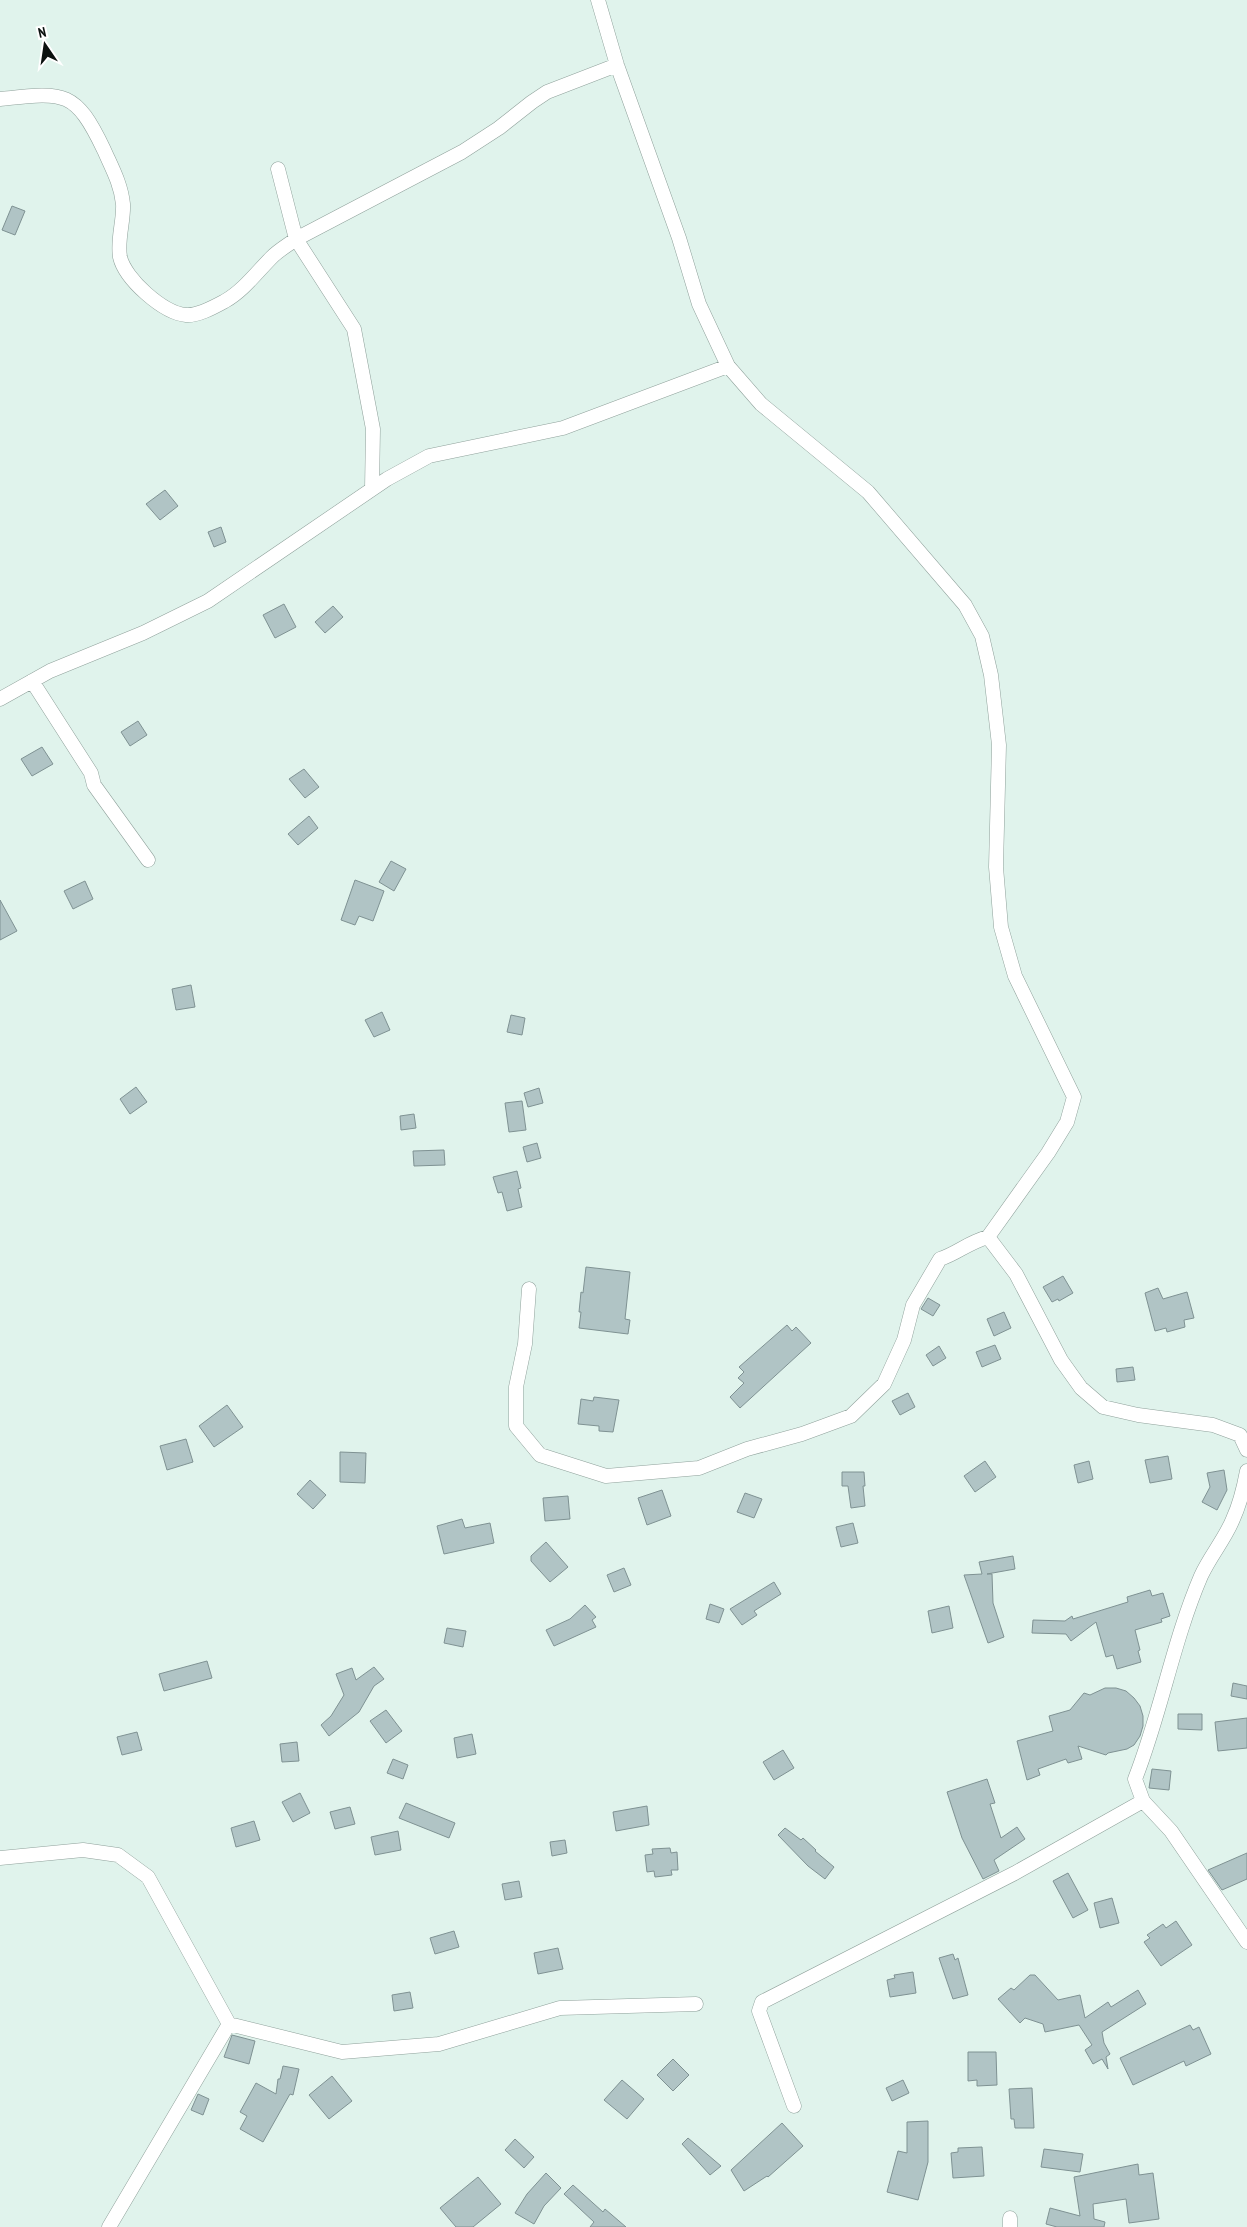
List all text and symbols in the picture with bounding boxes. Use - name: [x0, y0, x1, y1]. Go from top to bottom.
- north arrow: [20, 20, 70, 70]
- text: N: [36, 23, 48, 42]

